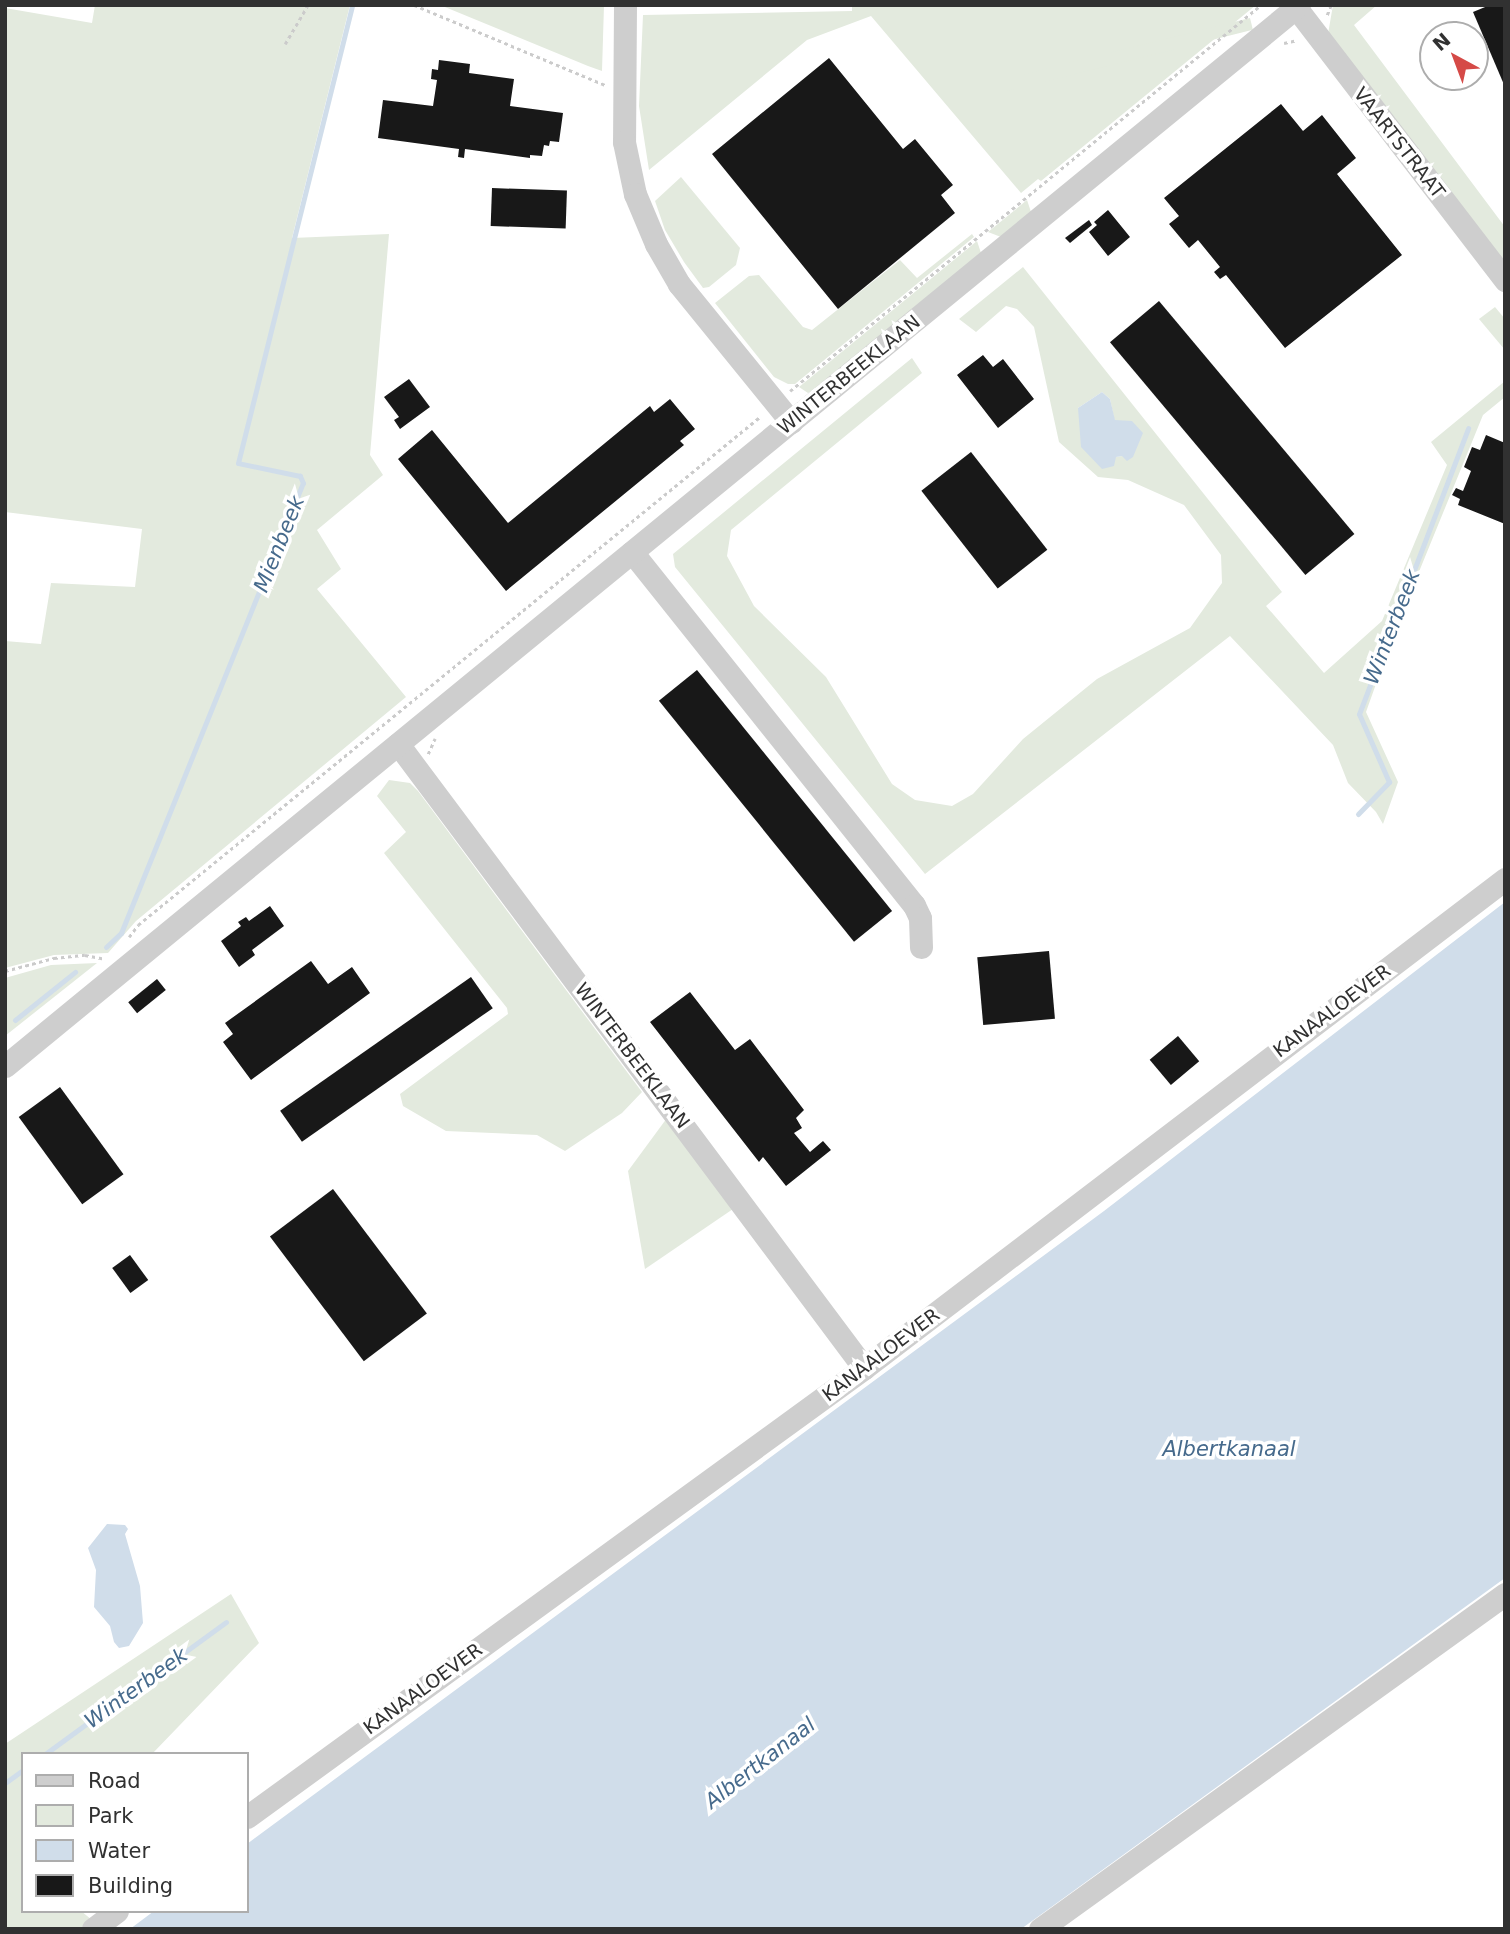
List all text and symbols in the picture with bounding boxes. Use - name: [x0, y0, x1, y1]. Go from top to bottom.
- north arrow: [1419, 21, 1489, 91]
- text: N: [1428, 28, 1455, 55]
- street label: VAARTSTRAAT: [1349, 83, 1449, 203]
- street label: WINTERBEEKLAAN: [773, 311, 925, 439]
- water label: Mienbeek: [248, 492, 310, 596]
- water label: Winterbeek: [1359, 566, 1425, 688]
- street label: KANAALOEVER: [1269, 959, 1395, 1063]
- street label: WINTERBEEKLAAN: [570, 979, 694, 1133]
- street label: KANAALOEVER: [818, 1303, 944, 1407]
- water label: Albertkanaal: [1162, 1436, 1296, 1462]
- street label: KANAALOEVER: [359, 1638, 487, 1740]
- water label: Winterbeek: [80, 1642, 192, 1734]
- water label: Albertkanaal: [700, 1712, 820, 1814]
- legend: [21, 1752, 248, 1913]
- text: Road: [88, 1769, 141, 1793]
- text: Park: [88, 1804, 133, 1828]
- text: Water: [88, 1839, 150, 1863]
- text: Building: [88, 1874, 173, 1898]

